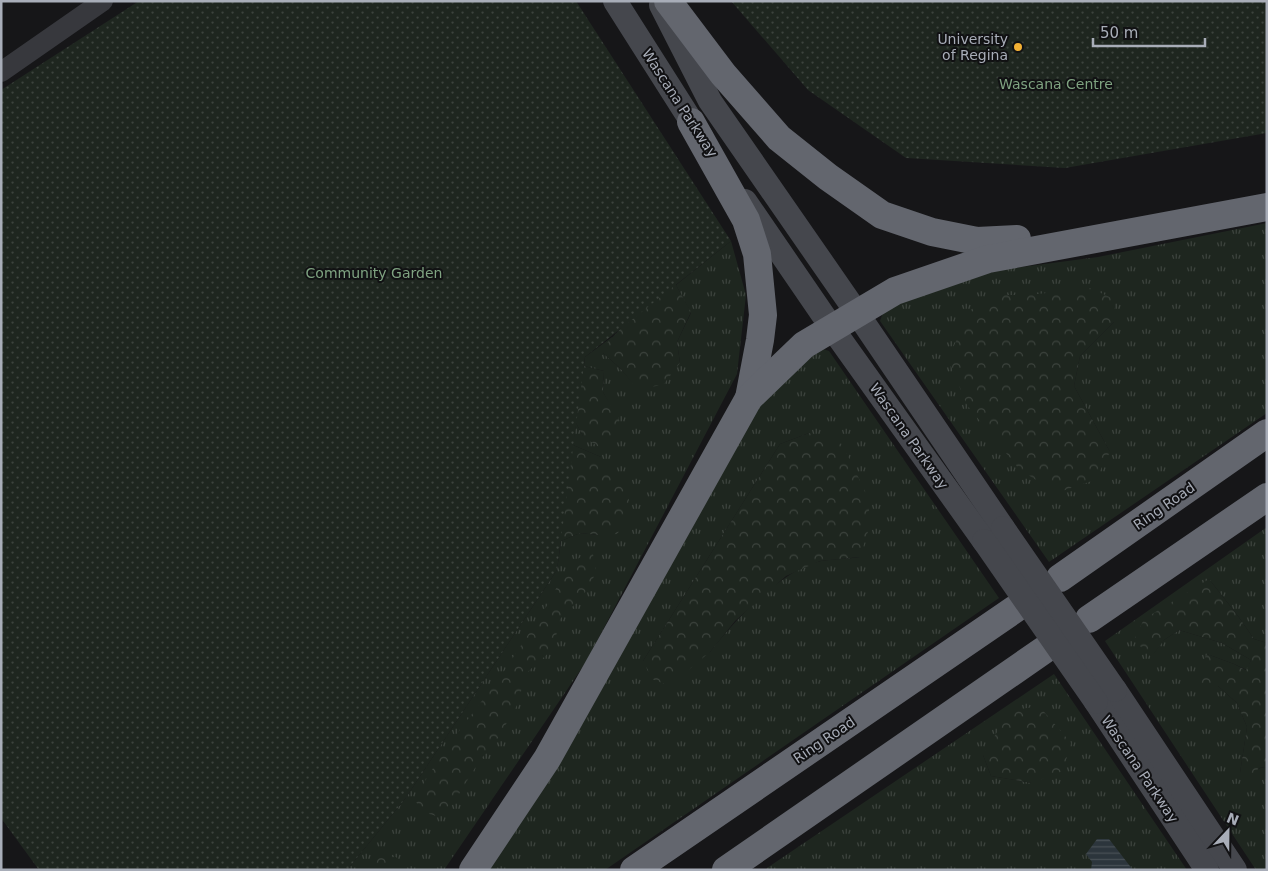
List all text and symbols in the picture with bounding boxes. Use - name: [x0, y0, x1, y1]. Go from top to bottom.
- scale bar: [1093, 15, 1206, 47]
- text: 50 m: [1100, 24, 1138, 42]
- place label: University of Regina: [937, 31, 1008, 63]
- marker: University of Regina: [1012, 41, 1024, 53]
- street label: Wascana Parkway: [639, 46, 721, 160]
- park label: Wascana Centre: [999, 76, 1113, 92]
- park label: Community Garden: [306, 265, 442, 281]
- street label: Wascana Parkway: [866, 380, 952, 492]
- street label: Ring Road: [1130, 479, 1198, 533]
- street label: Wascana Parkway: [1098, 712, 1182, 826]
- street label: Ring Road: [790, 714, 858, 766]
- north arrow: [1203, 806, 1253, 856]
- text: N: [1224, 809, 1241, 829]

